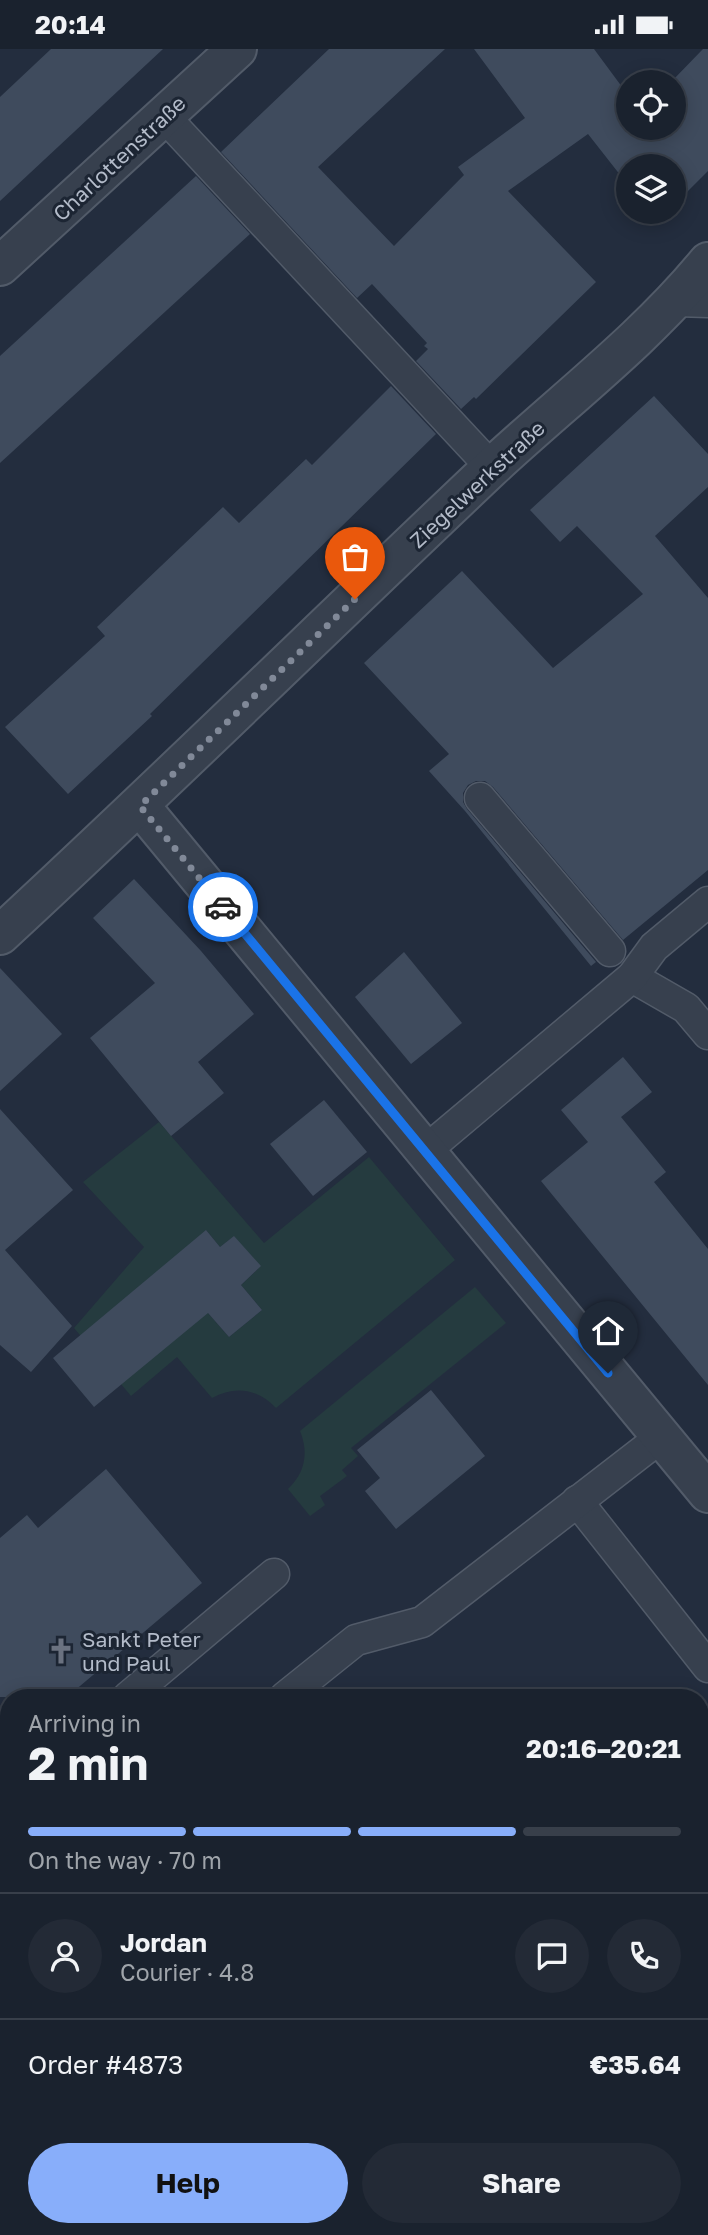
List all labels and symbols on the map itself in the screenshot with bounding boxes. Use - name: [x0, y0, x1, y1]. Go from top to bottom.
- street label: Charlottenstraße: [47, 90, 191, 226]
- street label: Ziegelwerkstraße: [404, 415, 550, 553]
- pin: [325, 527, 385, 599]
- courier: [188, 872, 258, 942]
- pin: [578, 1301, 638, 1373]
- place label: Sankt Peter und Paul: [82, 1626, 201, 1676]
- church icon: Sankt Peter und Paul: [46, 1636, 76, 1666]

